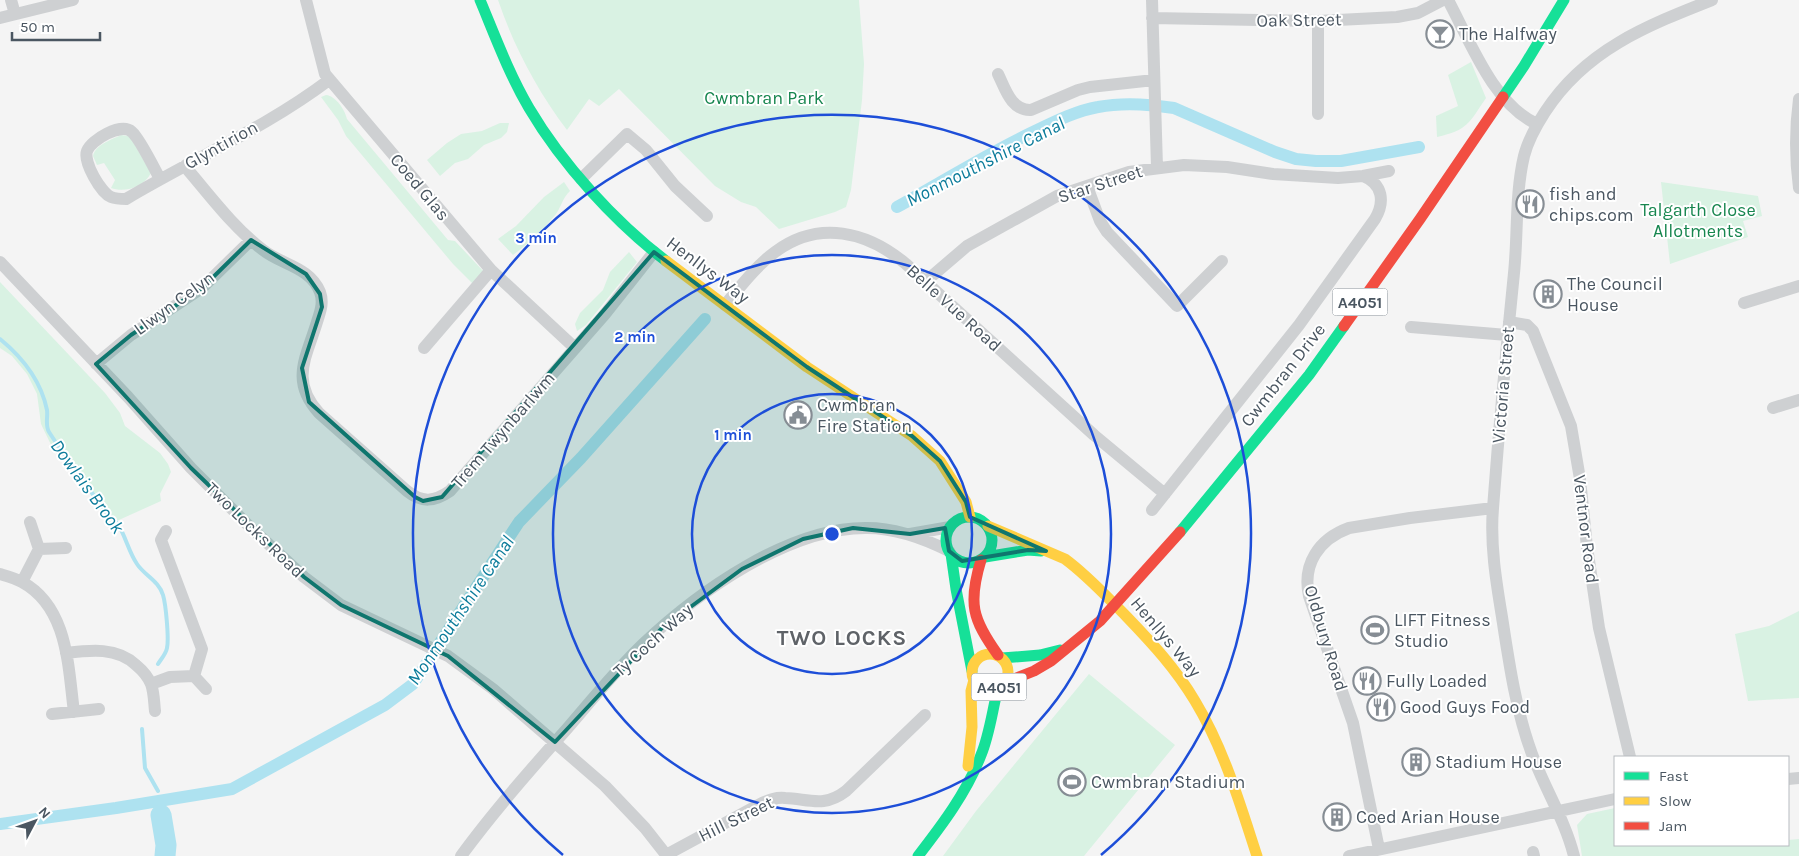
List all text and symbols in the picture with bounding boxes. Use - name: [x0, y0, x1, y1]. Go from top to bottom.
- street label: Oak Street: [1256, 8, 1342, 32]
- scale bar: [12, 10, 100, 42]
- text: 50 m: [20, 18, 55, 36]
- bar icon: The Halfway: [1425, 19, 1455, 49]
- place label: The Halfway: [1459, 23, 1557, 45]
- park label: Cwmbran Park: [704, 87, 824, 109]
- water label: Monmouthshire Canal: [902, 112, 1069, 211]
- street label: Glyntirion: [180, 116, 262, 174]
- street label: Coed Glas: [386, 149, 454, 225]
- street label: Star Street: [1055, 160, 1145, 208]
- place label: fish and chips.com: [1549, 183, 1634, 226]
- restaurant icon: fish and chips.com: [1515, 189, 1545, 219]
- park label: Talgarth Close Allotments: [1640, 199, 1756, 242]
- text: 3 min: [515, 229, 557, 247]
- street label: Henllys Way: [662, 232, 754, 309]
- street label: Belle Vue Road: [902, 260, 1006, 356]
- street label: Llwyn Celyn: [129, 266, 219, 340]
- place label: The Council House: [1567, 273, 1663, 316]
- building icon: The Council House: [1533, 279, 1563, 309]
- road number: A4051: [1332, 288, 1388, 316]
- street label: Cwmbran Drive: [1236, 319, 1330, 431]
- street label: Victoria Street: [1487, 326, 1519, 444]
- text: 2 min: [614, 328, 656, 346]
- street label: Trem Twynbarlwm: [446, 367, 560, 493]
- place label: Cwmbran Fire Station: [817, 394, 912, 437]
- public building icon: Cwmbran Fire Station: [783, 400, 813, 430]
- text: 1 min: [714, 426, 752, 444]
- water label: Dowlais Brook: [46, 435, 129, 538]
- street label: Ventnor Road: [1568, 473, 1604, 585]
- street label: Two Locks Road: [201, 477, 309, 583]
- centre of rings: [823, 525, 841, 543]
- water label: Monmouthshire Canal: [403, 532, 519, 689]
- street label: Oldbury Road: [1299, 582, 1353, 694]
- street label: Henllys Way: [1126, 592, 1206, 682]
- street label: Ty Coch Way: [609, 598, 698, 681]
- place label: LIFT Fitness Studio: [1394, 609, 1491, 652]
- sports icon: LIFT Fitness Studio: [1360, 615, 1390, 645]
- district label: TWO LOCKS: [777, 625, 907, 651]
- restaurant icon: Fully Loaded: [1352, 666, 1382, 696]
- place label: Fully Loaded: [1386, 670, 1487, 692]
- road number: A4051: [972, 674, 1026, 700]
- restaurant icon: Good Guys Food: [1366, 692, 1396, 722]
- place label: Good Guys Food: [1400, 696, 1530, 718]
- building icon: Stadium House: [1401, 747, 1431, 777]
- place label: Stadium House: [1435, 751, 1562, 773]
- legend: [1614, 756, 1789, 846]
- sports icon: Cwmbran Stadium: [1057, 767, 1087, 797]
- text: Fast: [1659, 767, 1689, 785]
- place label: Cwmbran Stadium: [1091, 771, 1245, 793]
- street label: Hill Street: [695, 791, 778, 847]
- text: Slow: [1659, 792, 1691, 810]
- north arrow: [10, 796, 60, 846]
- building icon: Coed Arian House: [1322, 802, 1352, 832]
- text: N: [35, 803, 54, 822]
- place label: Coed Arian House: [1356, 806, 1500, 828]
- text: Jam: [1659, 817, 1687, 835]

